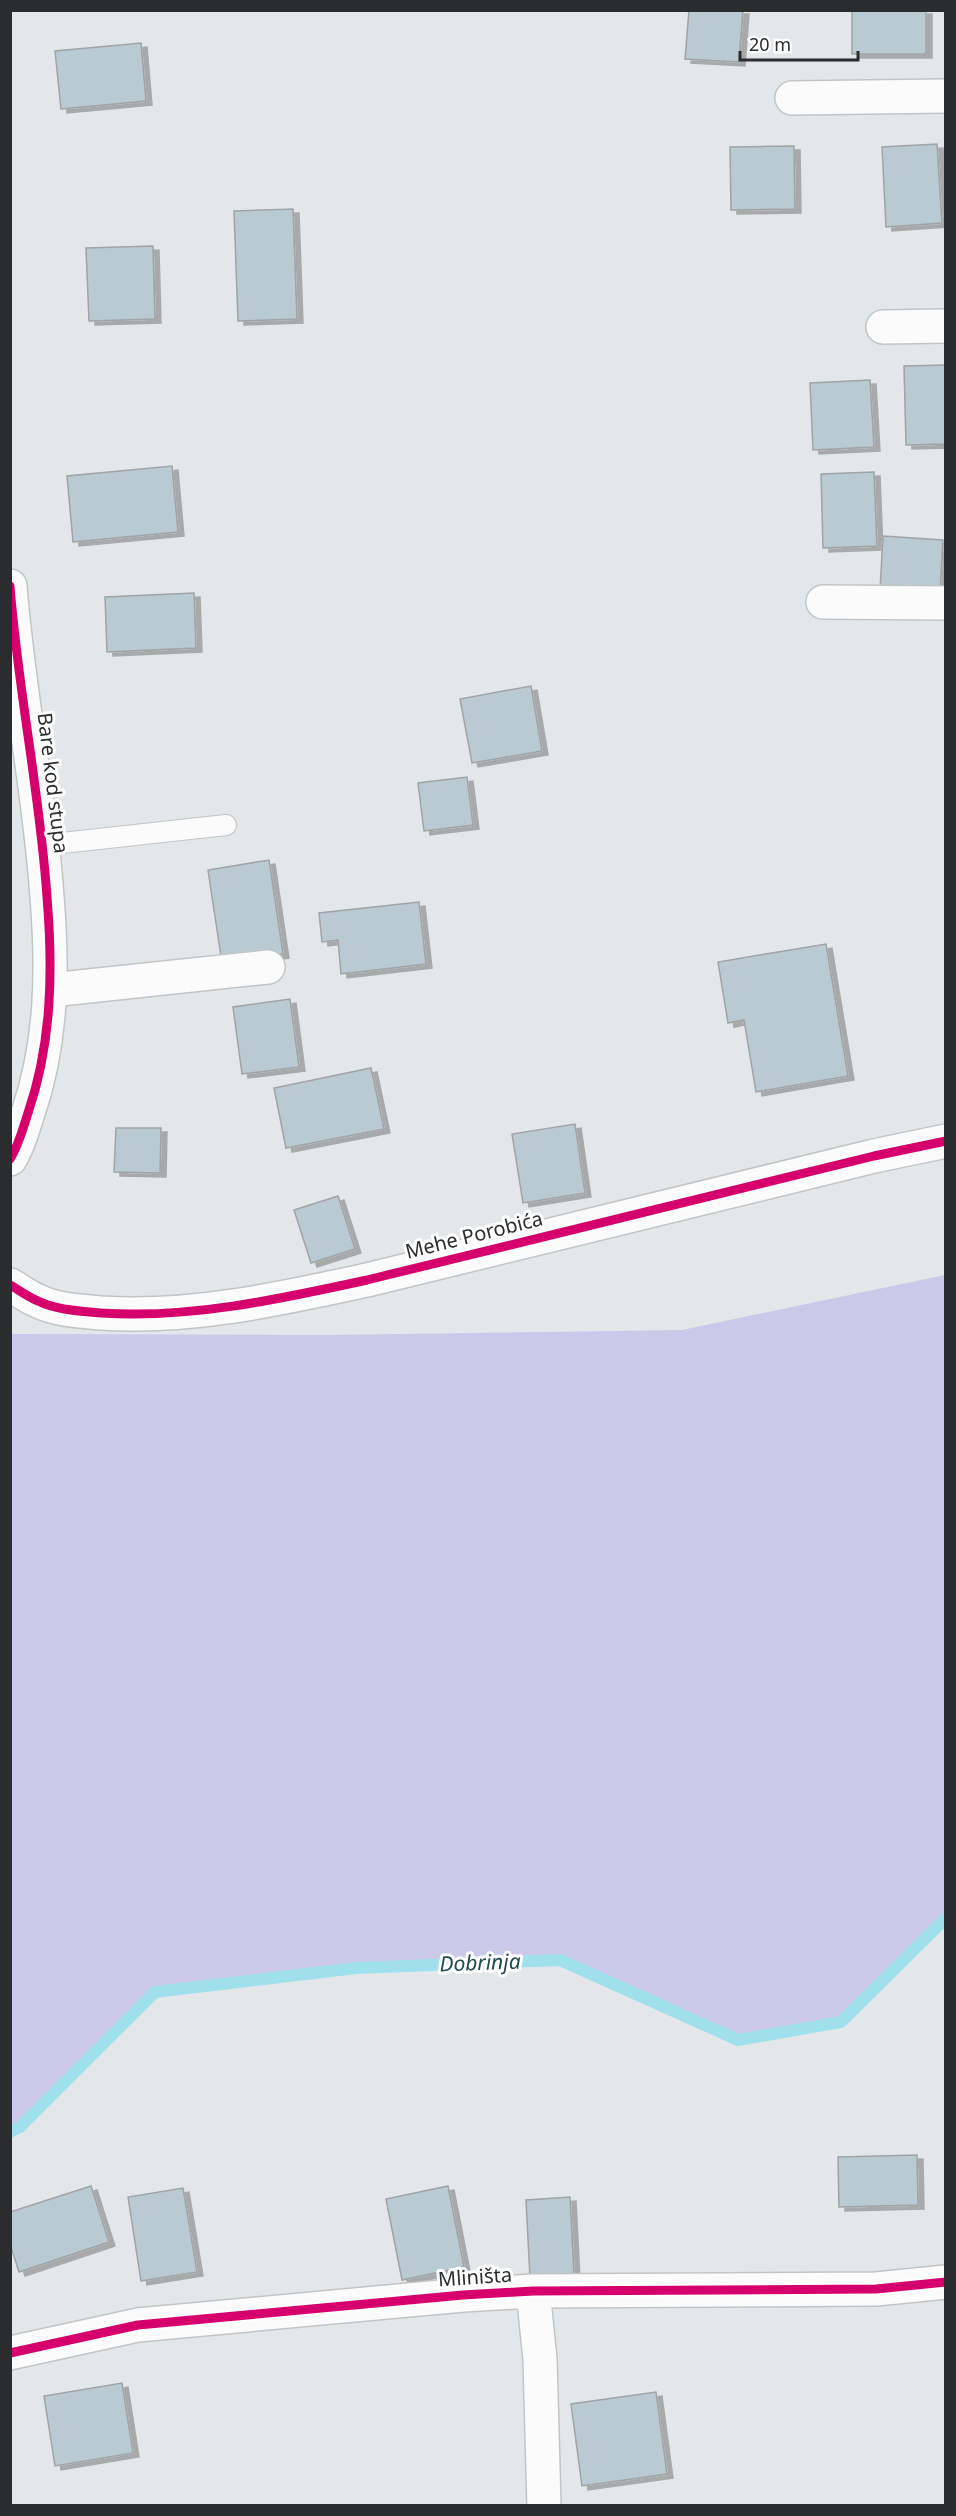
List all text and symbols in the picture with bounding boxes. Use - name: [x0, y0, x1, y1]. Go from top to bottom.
- scale bar: [740, 24, 858, 62]
- text: 20 m: [749, 32, 791, 56]
- street label: Bare kod stupa: [31, 711, 76, 855]
- street label: Mehe Porobića: [402, 1204, 545, 1265]
- water label: Dobrinja: [439, 1947, 521, 1977]
- street label: Mliništa: [437, 2260, 513, 2293]

